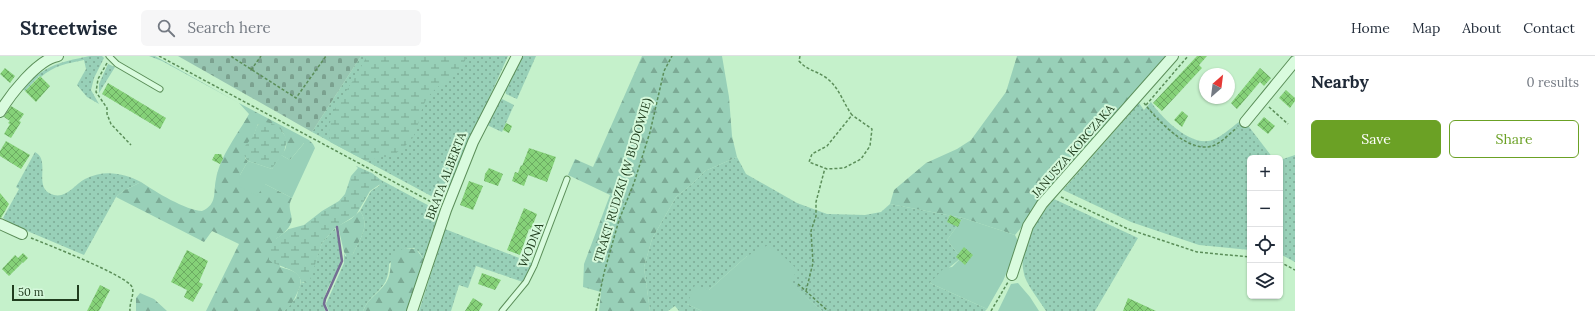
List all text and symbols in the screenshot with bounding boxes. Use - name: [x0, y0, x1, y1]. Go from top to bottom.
- search box: [141, 10, 421, 46]
- text: Streetwise: [20, 16, 117, 40]
- icon: search: [155, 17, 177, 39]
- text: Search here: [187, 18, 271, 37]
- text: Home: [1351, 19, 1390, 37]
- text: Map: [1412, 19, 1440, 37]
- text: About: [1462, 19, 1501, 37]
- text: Contact: [1523, 19, 1575, 37]
- north arrow: [1199, 68, 1235, 104]
- text: Nearby: [1311, 71, 1369, 93]
- text: 0 results: [1527, 74, 1579, 91]
- street label: TRAKT RUDZKI (W BUDOWIE): [590, 96, 656, 264]
- street label: JANUSZA KORCZAKA: [1027, 101, 1117, 201]
- button: Save: [1311, 120, 1441, 158]
- button: Share: [1449, 120, 1579, 158]
- street label: BRATA ALBERTA: [422, 130, 469, 222]
- map controls: [1247, 155, 1283, 299]
- button: +: [1247, 155, 1283, 191]
- button: −: [1247, 191, 1283, 227]
- street label: WODNA: [515, 220, 546, 269]
- button: locate: [1247, 227, 1283, 263]
- button: layers: [1247, 263, 1283, 299]
- scale bar: [12, 283, 79, 302]
- text: 50 m: [18, 285, 44, 299]

